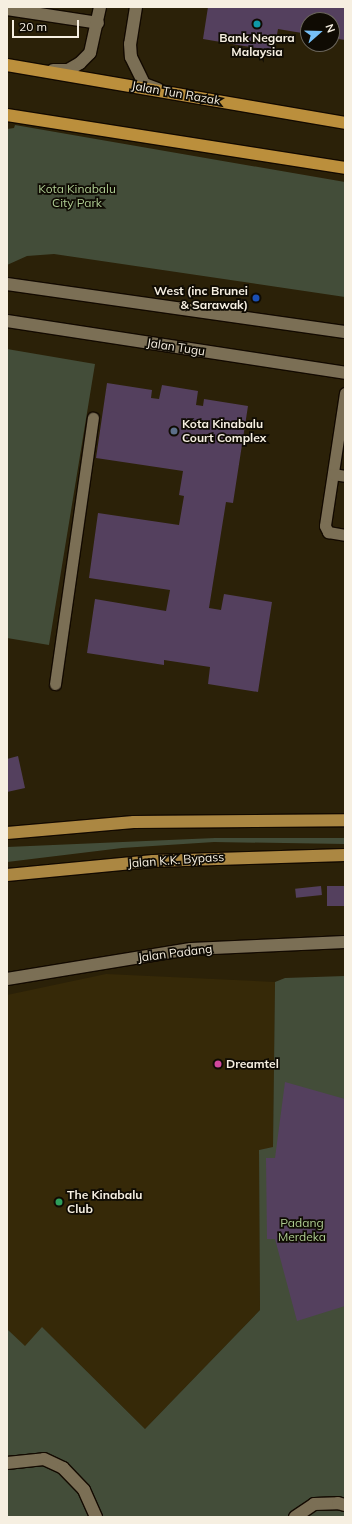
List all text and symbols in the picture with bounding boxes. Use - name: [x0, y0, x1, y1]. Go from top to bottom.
- scale bar: [14, 12, 81, 38]
- north arrow: [300, 12, 340, 52]
- text: 20 m: [19, 19, 47, 34]
- marker: Bank Negara Malaysia: [252, 19, 262, 29]
- text: N: [322, 22, 338, 35]
- place label: Bank Negara Malaysia: [219, 31, 295, 59]
- street label: Jalan Tun Razak: [130, 78, 222, 108]
- park label: Kota Kinabalu City Park: [38, 182, 116, 210]
- place label: West (inc Brunei & Sarawak): [154, 284, 248, 312]
- marker: West (inc Brunei & Sarawak): [251, 293, 261, 303]
- street label: Jalan Tugu: [146, 335, 206, 359]
- place label: Kota Kinabalu Court Complex: [182, 417, 266, 445]
- marker: Kota Kinabalu Court Complex: [169, 426, 179, 436]
- street label: Jalan K.K. Bypass: [127, 849, 225, 871]
- street label: Jalan Padang: [137, 941, 213, 965]
- place label: Dreamtel: [226, 1057, 279, 1071]
- marker: Dreamtel: [213, 1059, 223, 1069]
- place label: The Kinabalu Club: [67, 1188, 142, 1216]
- marker: The Kinabalu Club: [54, 1197, 64, 1207]
- park label: Padang Merdeka: [278, 1216, 326, 1244]

